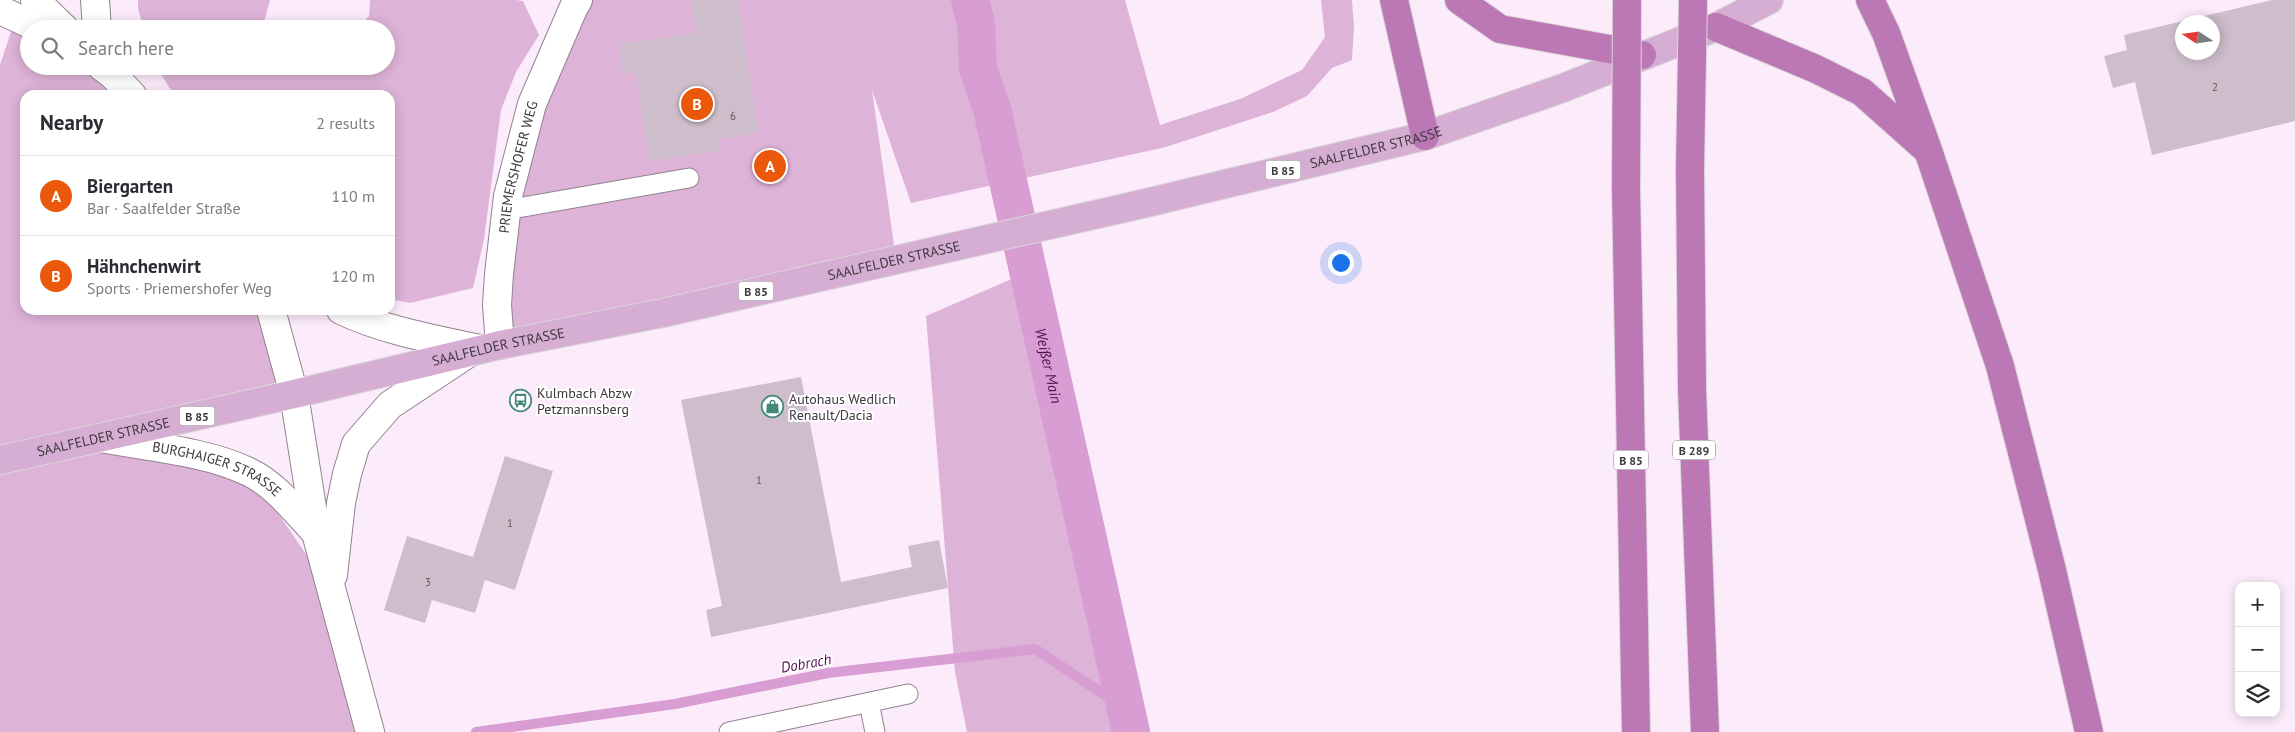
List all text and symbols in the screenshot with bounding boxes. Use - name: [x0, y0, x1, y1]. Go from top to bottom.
- north arrow: [2175, 15, 2220, 60]
- search box: [20, 20, 395, 75]
- icon: search: [38, 34, 66, 62]
- text: Search here: [78, 36, 174, 60]
- house number: 2: [2212, 80, 2218, 94]
- pin: B: [681, 85, 713, 123]
- street label: PRIEMERSHOFER WEG: [495, 99, 541, 234]
- text: Nearby: [40, 109, 103, 136]
- house number: 6: [730, 109, 736, 123]
- text: 2 results: [316, 113, 375, 133]
- street label: SAALFELDER STRASSE: [1308, 122, 1444, 172]
- pin: A: [754, 147, 786, 185]
- road number: B 85: [1266, 160, 1300, 180]
- text: Biergarten: [87, 174, 173, 198]
- text: A: [51, 186, 61, 206]
- text: 110 m: [332, 186, 375, 206]
- text: Bar · Saalfelder Straße: [87, 198, 241, 218]
- street label: SAALFELDER STRASSE: [826, 237, 962, 284]
- your location: [1328, 250, 1354, 276]
- text: Hähnchenwirt: [87, 254, 201, 278]
- text: B: [51, 266, 61, 286]
- text: 120 m: [332, 266, 375, 286]
- text: Sports · Priemershofer Weg: [87, 278, 272, 298]
- road number: B 85: [738, 282, 774, 300]
- street label: SAALFELDER STRASSE: [430, 323, 566, 370]
- water label: Weißer Main: [1032, 326, 1067, 405]
- place label: Kulmbach Abzw Petzmannsberg: [537, 384, 633, 418]
- bus stop icon: Kulmbach Abzw Petzmannsberg: [509, 389, 533, 413]
- place label: Autohaus Wedlich Renault/Dacia: [789, 390, 896, 424]
- shop icon: Autohaus Wedlich Renault/Dacia: [761, 395, 785, 419]
- road number: B 85: [180, 406, 214, 426]
- street label: SAALFELDER STRASSE: [35, 413, 172, 460]
- street label: BURGHAIGER STRASSE: [151, 438, 285, 500]
- road number: B 289: [1673, 440, 1715, 460]
- road number: B 85: [1614, 450, 1648, 470]
- house number: 1: [756, 473, 762, 487]
- house number: 1: [507, 516, 513, 530]
- house number: 3: [425, 575, 431, 589]
- map controls: [2235, 582, 2280, 717]
- button: +: [2235, 582, 2280, 627]
- button: −: [2235, 627, 2280, 672]
- water label: Dobrach: [779, 649, 833, 677]
- button: layers: [2235, 672, 2280, 717]

